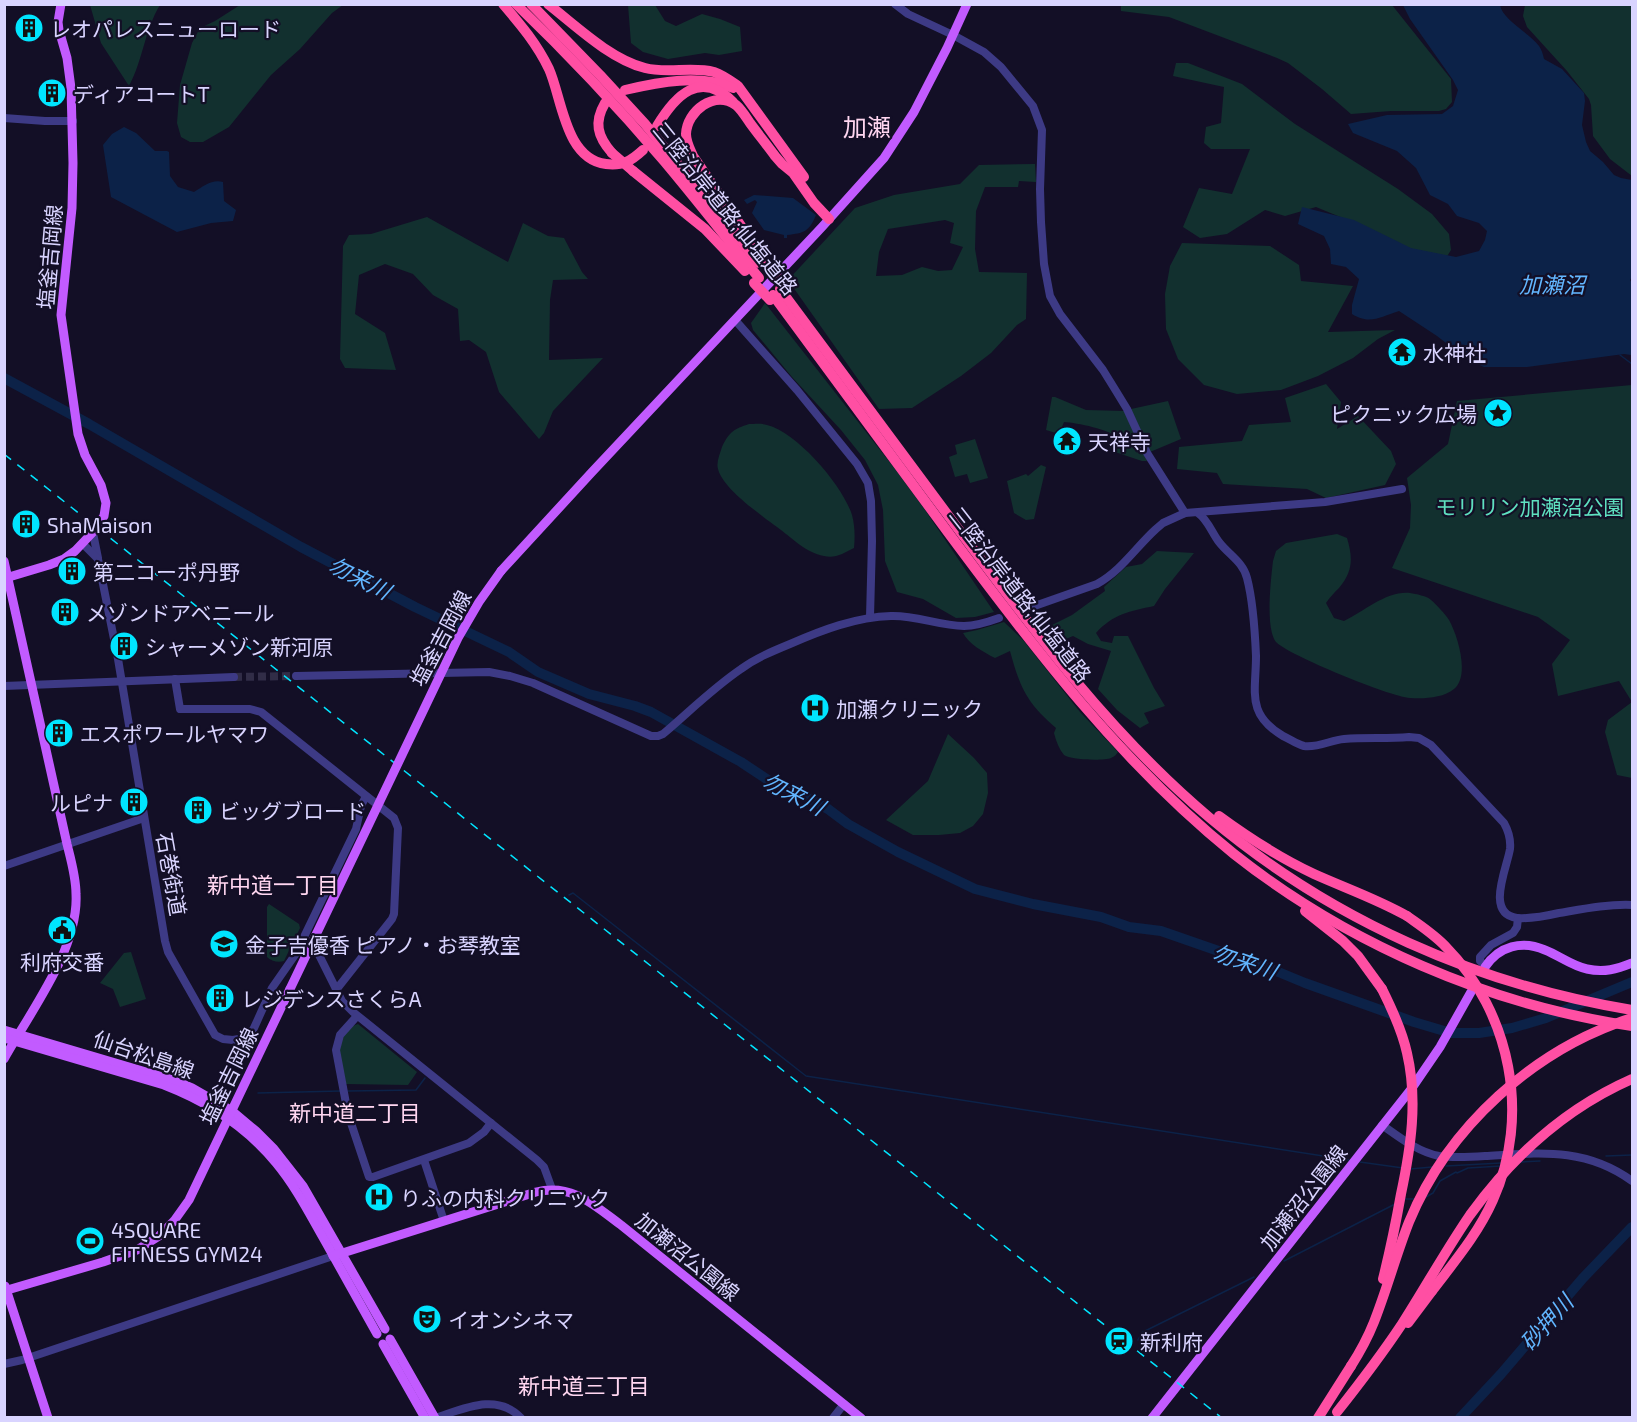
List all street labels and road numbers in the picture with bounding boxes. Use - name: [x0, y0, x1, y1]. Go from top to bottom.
- street label: 三陸沿岸道路;仙塩道路: [649, 117, 803, 299]
- street label: 塩釜吉岡線: [32, 204, 66, 310]
- street label: 三陸沿岸道路;仙塩道路: [945, 502, 1097, 686]
- street label: 塩釜吉岡線: [404, 586, 476, 690]
- street label: 石巻街道: [152, 830, 192, 918]
- street label: 塩釜吉岡線: [194, 1023, 262, 1129]
- street label: 仙台松島線: [90, 1025, 198, 1083]
- street label: 加瀬沼公園線: [1254, 1140, 1352, 1254]
- street label: 加瀬沼公園線: [631, 1207, 745, 1305]

